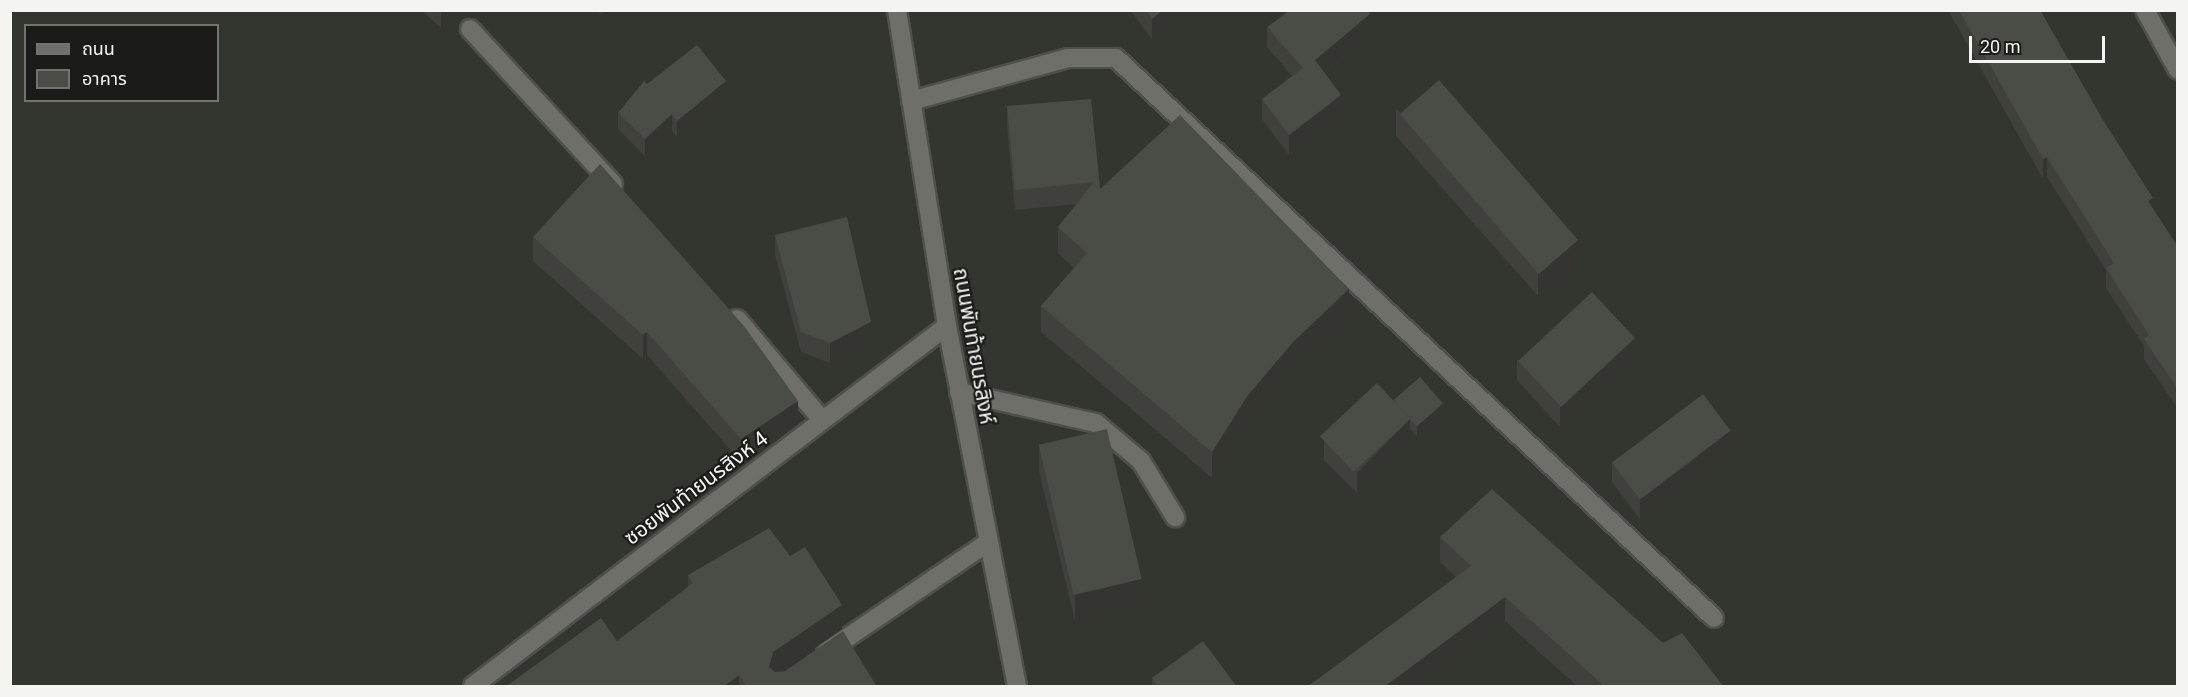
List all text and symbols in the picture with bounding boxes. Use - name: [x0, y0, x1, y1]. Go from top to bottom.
- legend: [24, 24, 219, 102]
- scale bar: [1972, 24, 2108, 62]
- text: 20 m: [1980, 36, 2020, 57]
- text: ถนน: [82, 38, 115, 59]
- text: อาคาร: [82, 68, 127, 89]
- street label: ถนนพันท้ายนรสิงห์: [948, 266, 1000, 426]
- street label: ซอยพันท้ายนรสิงห์ 4: [619, 426, 773, 550]

